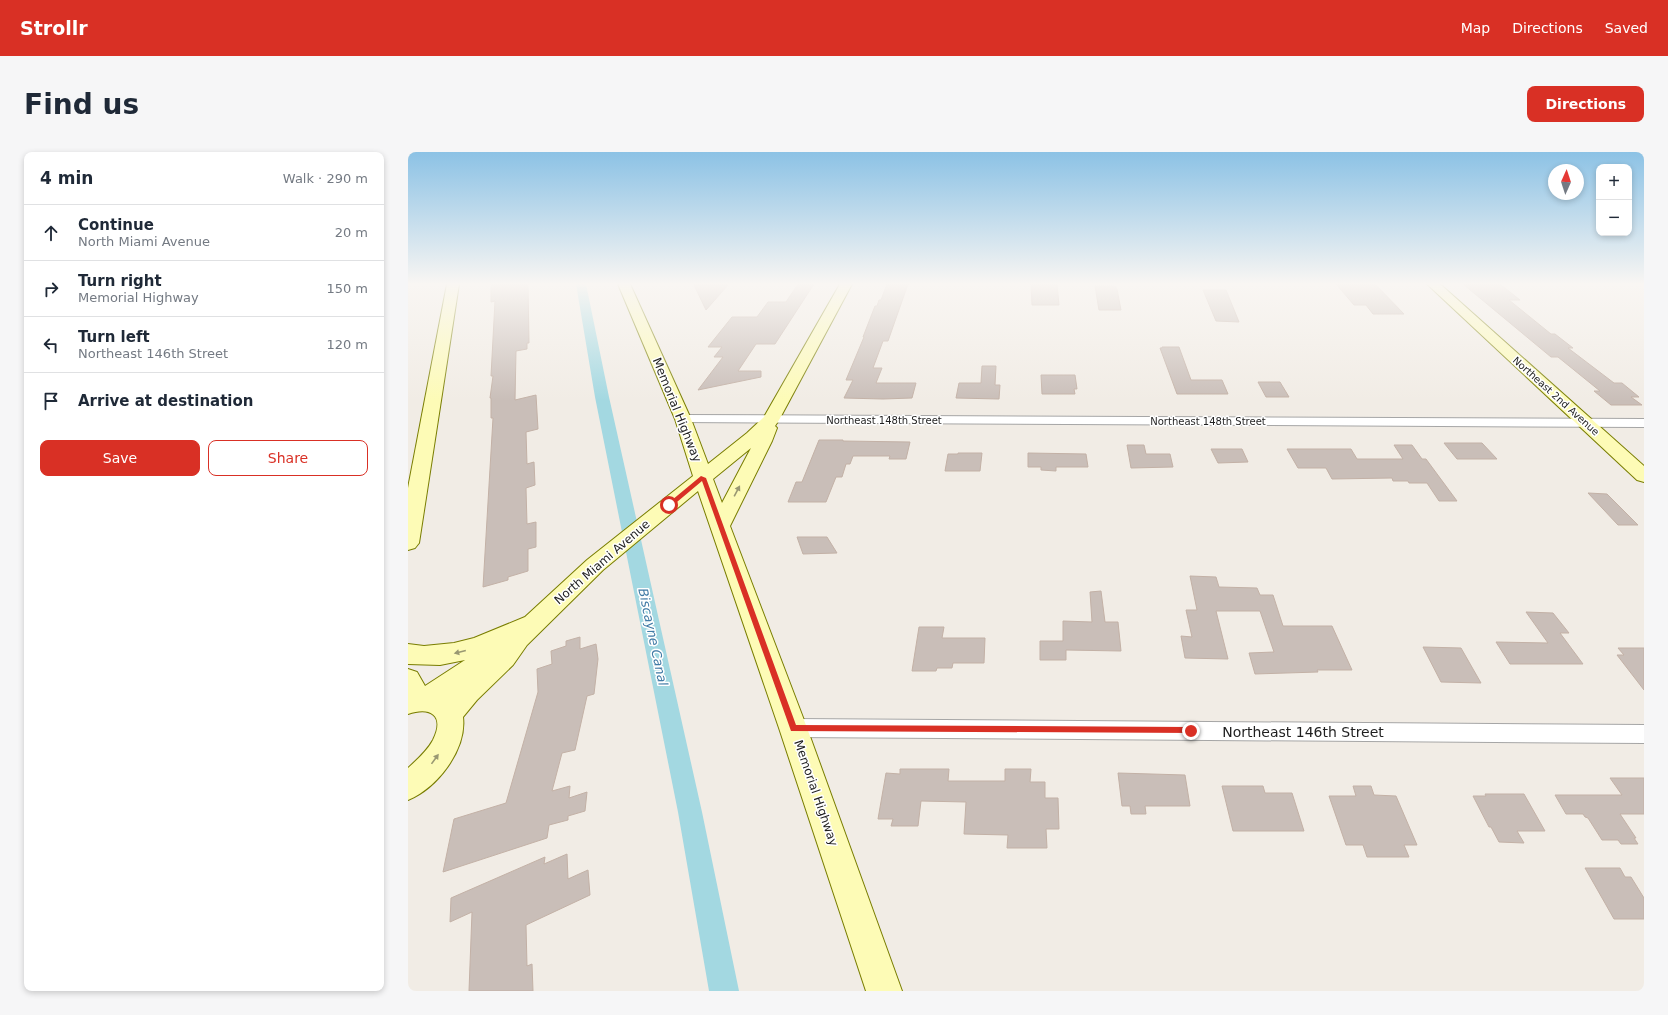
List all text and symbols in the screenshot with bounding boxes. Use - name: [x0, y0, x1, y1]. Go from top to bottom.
- text: Strollr: [20, 17, 88, 39]
- text: Map: [1461, 20, 1490, 36]
- text: Directions: [1512, 20, 1583, 36]
- text: Saved: [1605, 20, 1648, 36]
- button: Directions: [1527, 86, 1644, 122]
- text: Find us: [24, 88, 139, 121]
- north arrow: [1548, 164, 1584, 200]
- map controls: [1596, 164, 1632, 236]
- button: +: [1596, 164, 1632, 200]
- text: 4 min: [40, 168, 93, 188]
- text: Walk · 290 m: [283, 171, 368, 186]
- button: −: [1596, 200, 1632, 236]
- text: Continue: [78, 216, 154, 234]
- icon: ahead: [40, 222, 62, 244]
- text: 20 m: [335, 225, 368, 240]
- text: North Miami Avenue: [78, 234, 210, 249]
- text: Turn right: [78, 272, 162, 290]
- icon: right: [40, 278, 62, 300]
- text: 150 m: [326, 281, 368, 296]
- text: Memorial Highway: [78, 290, 199, 305]
- text: Turn left: [78, 328, 150, 346]
- icon: left: [40, 334, 62, 356]
- text: 120 m: [326, 337, 368, 352]
- text: Northeast 146th Street: [78, 346, 228, 361]
- street label: Northeast 2nd Avenue: [1511, 354, 1601, 438]
- street label: Memorial Highway: [650, 356, 704, 464]
- icon: arrive: [40, 390, 62, 412]
- text: Arrive at destination: [78, 392, 253, 410]
- street label: Northeast 148th Street: [826, 415, 942, 426]
- street label: Northeast 148th Street: [1150, 416, 1266, 427]
- button: Save: [40, 440, 200, 476]
- button: Share: [208, 440, 368, 476]
- one-way arrow: [734, 485, 740, 496]
- route start: [660, 496, 678, 514]
- street label: North Miami Avenue: [551, 517, 653, 607]
- water label: Biscayne Canal: [635, 587, 671, 688]
- one-way arrow: [454, 649, 466, 655]
- route end: [1182, 722, 1200, 740]
- street label: Northeast 146th Street: [1222, 724, 1384, 740]
- street label: Memorial Highway: [791, 738, 841, 848]
- one-way arrow: [431, 754, 439, 764]

